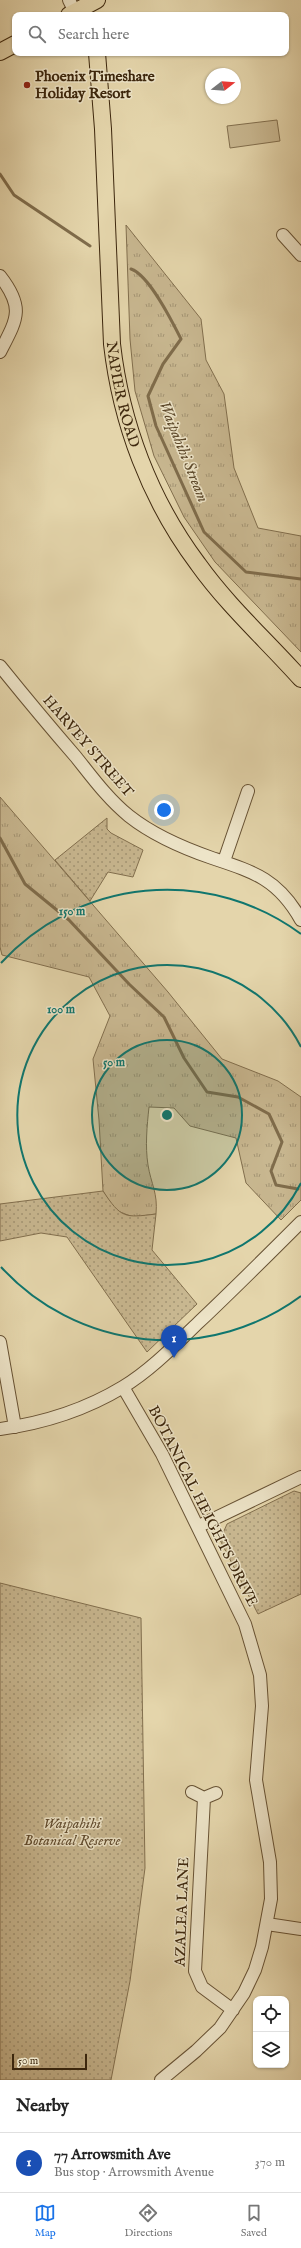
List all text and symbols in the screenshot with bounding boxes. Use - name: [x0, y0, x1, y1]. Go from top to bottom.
- search box: [12, 12, 289, 56]
- icon: search: [26, 23, 48, 45]
- text: Search here: [58, 25, 129, 44]
- place label: Phoenix Timeshare Holiday Resort: [35, 67, 155, 103]
- north arrow: [205, 68, 241, 104]
- marker: Phoenix Timeshare Holiday Resort: [22, 80, 32, 90]
- street label: NAPIER ROAD: [102, 340, 145, 450]
- water label: Waipahihi Stream: [154, 399, 212, 505]
- street label: HARVEY STREET: [39, 691, 138, 801]
- your location: [154, 800, 174, 820]
- text: 150 m: [59, 904, 86, 919]
- text: 100 m: [47, 1002, 76, 1017]
- text: 50 m: [103, 1055, 126, 1070]
- centre of rings: [160, 1108, 174, 1122]
- pin: 1: [161, 1325, 187, 1358]
- street label: BOTANICAL HEIGHTS DRIVE: [144, 1402, 262, 1610]
- park label: Waipahihi Botanical Reserve: [24, 1814, 120, 1850]
- street label: AZALEA LANE: [171, 1857, 193, 1968]
- map controls: [253, 1996, 289, 2068]
- button: locate: [253, 1996, 289, 2032]
- button: layers: [253, 2032, 289, 2068]
- scale bar: [12, 2052, 87, 2071]
- text: 50 m: [18, 2054, 38, 2068]
- text: Nearby: [16, 2096, 69, 2117]
- text: 77 Arrowsmith Ave: [54, 2145, 171, 2164]
- text: 1: [27, 2154, 31, 2171]
- text: 370 m: [255, 2154, 285, 2171]
- text: Bus stop · Arrowsmith Avenue: [54, 2164, 214, 2181]
- tab: Map: [34, 2202, 56, 2240]
- tab: Directions: [125, 2202, 172, 2240]
- tab: Saved: [241, 2202, 267, 2240]

